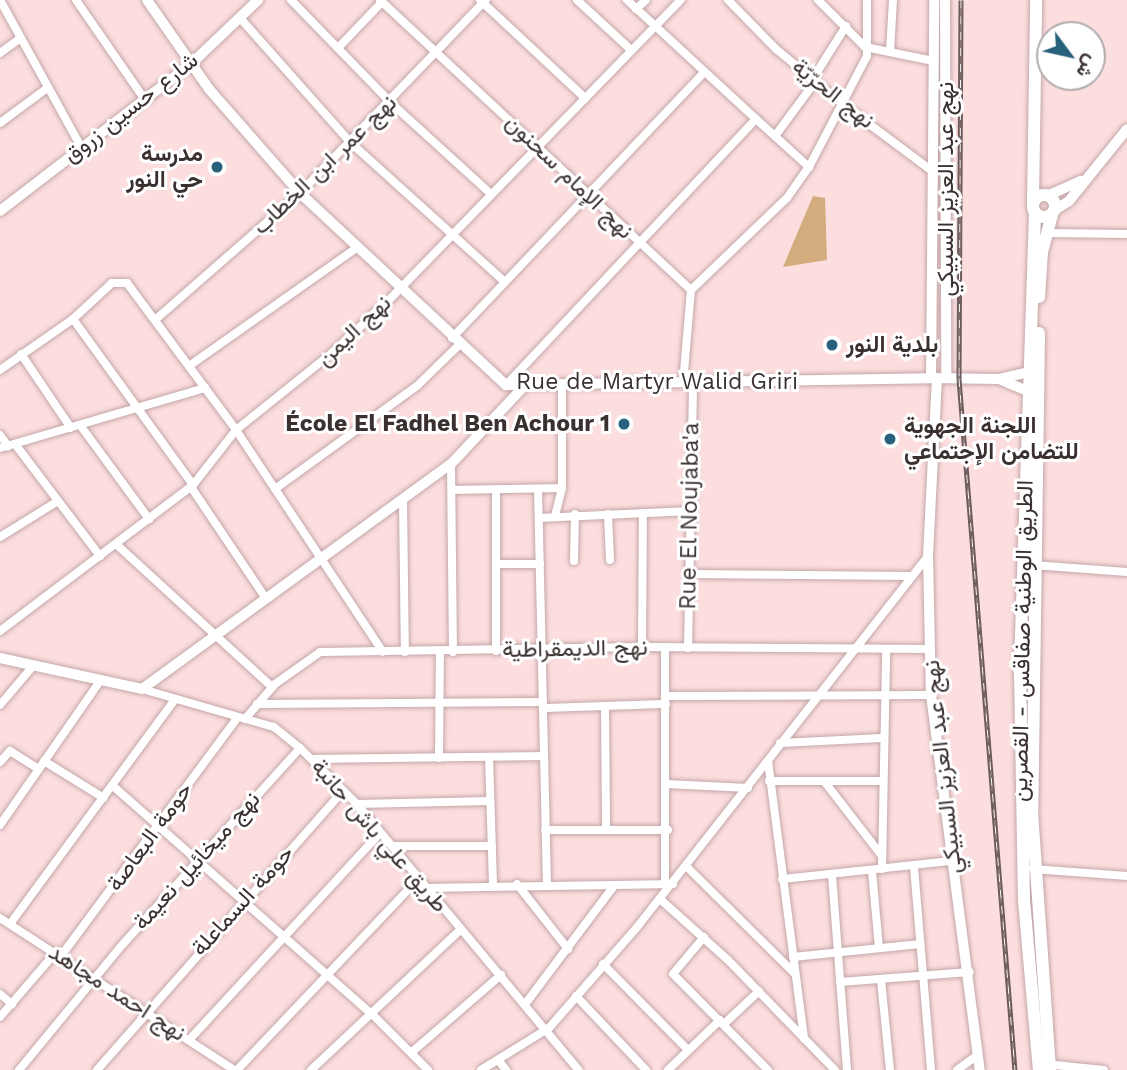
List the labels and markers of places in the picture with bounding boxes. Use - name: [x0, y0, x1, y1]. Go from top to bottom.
- place label: مدرسة حي النور: [126, 140, 203, 194]
- marker: مدرسة حي النور: [209, 159, 225, 175]
- place label: بلدية النور: [846, 331, 938, 359]
- marker: بلدية النور: [824, 337, 840, 353]
- place label: École El Fadhel Ben Achour 1: [284, 410, 610, 438]
- place label: اللجنة الجهوية للتضامن الإجتماعي: [904, 412, 1079, 466]
- marker: École El Fadhel Ben Achour 1: [616, 416, 632, 432]
- marker: اللجنة الجهوية للتضامن الإجتماعي: [882, 431, 898, 447]

